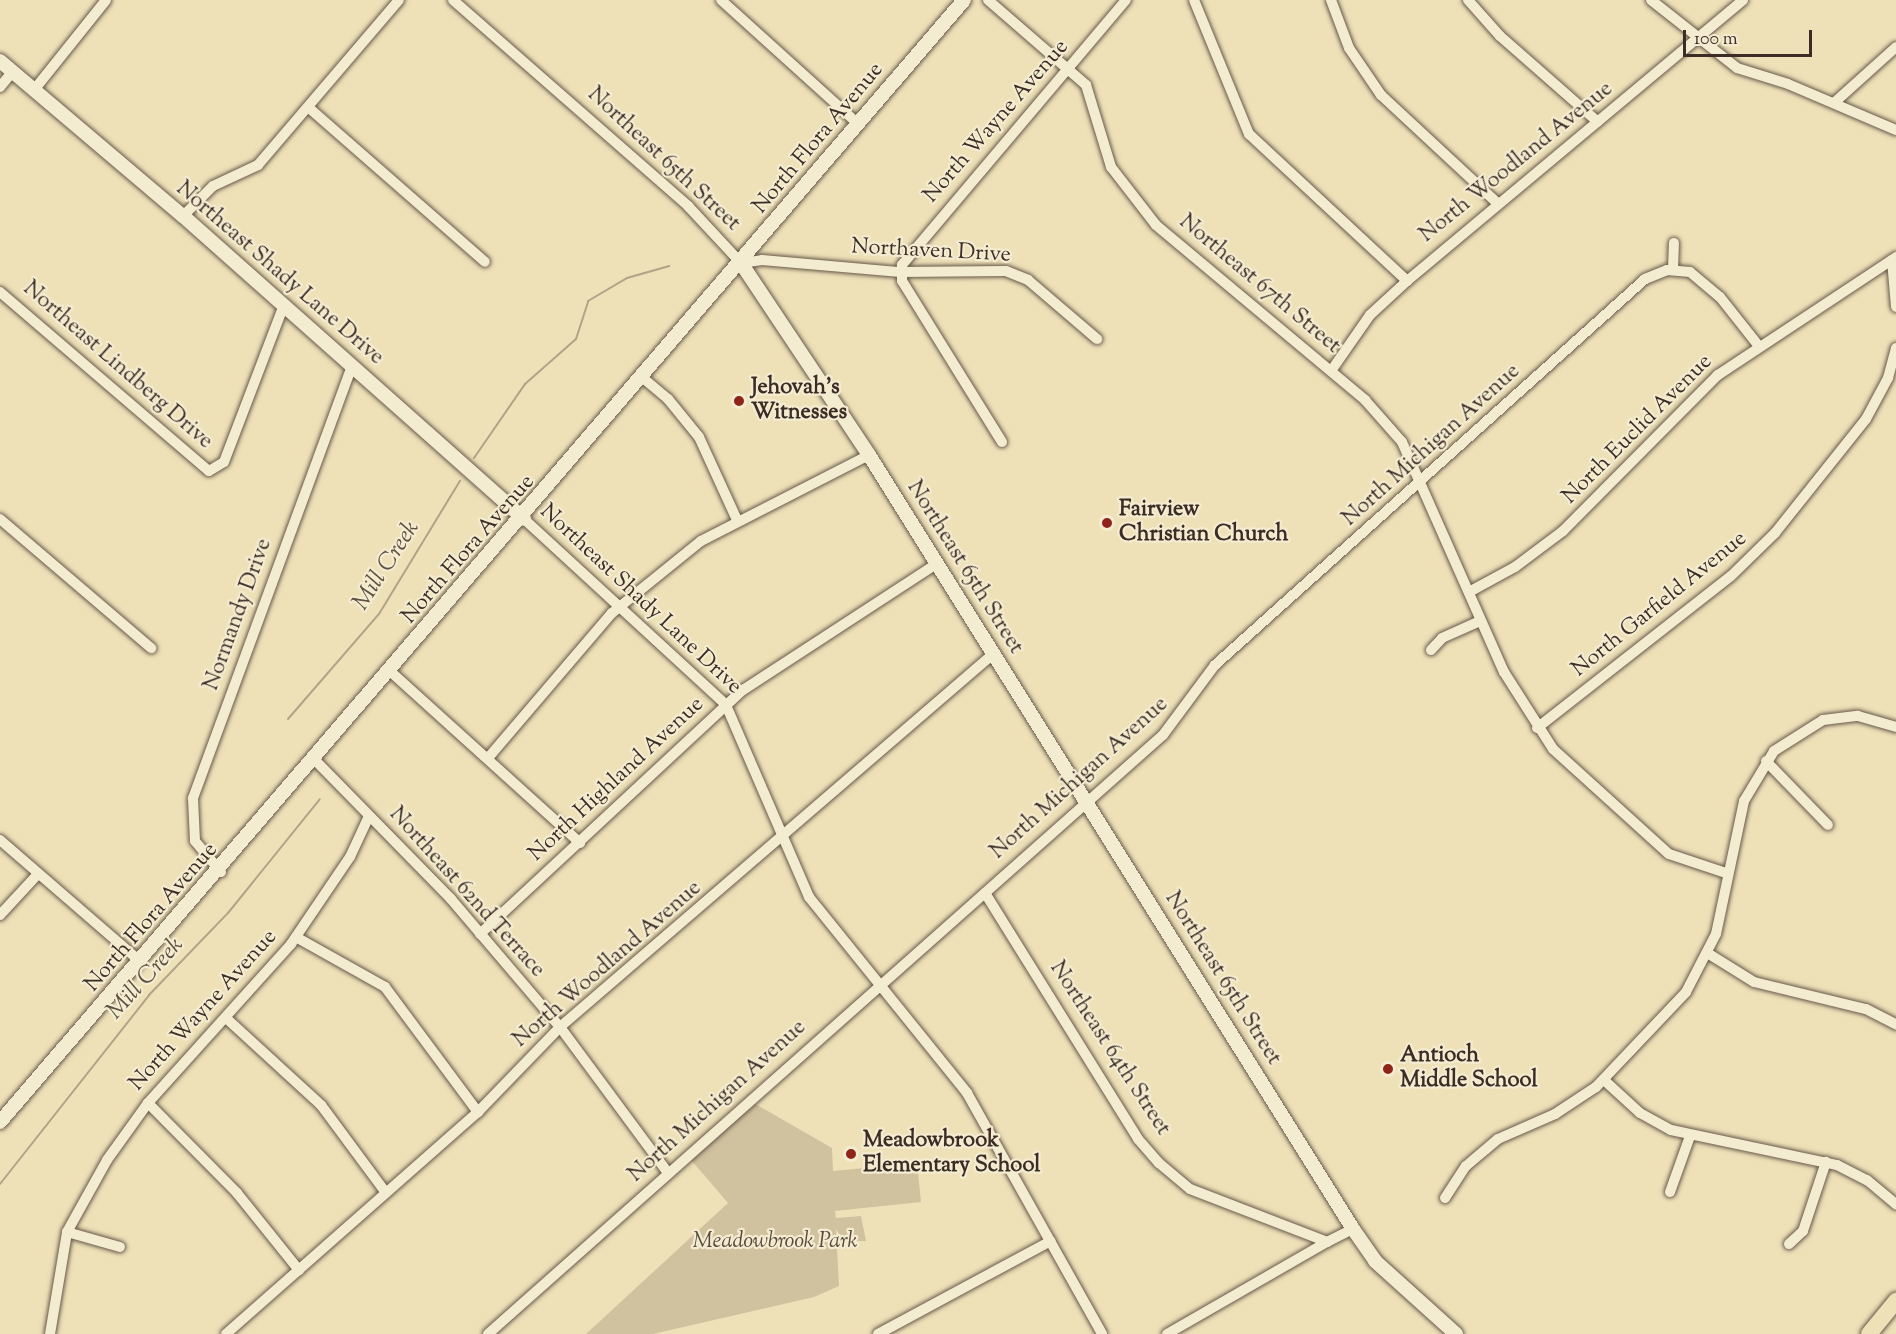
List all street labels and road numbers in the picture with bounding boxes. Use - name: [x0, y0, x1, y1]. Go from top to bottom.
- street label: North Wayne Avenue: [919, 35, 1075, 209]
- street label: North Flora Avenue: [748, 58, 890, 220]
- street label: North Woodland Avenue: [1415, 77, 1619, 249]
- street label: Northeast 65th Street: [581, 82, 745, 238]
- street label: Northeast Shady Lane Drive: [170, 177, 388, 371]
- street label: Northeast 67th Street: [1173, 210, 1345, 360]
- street label: Northaven Drive: [851, 235, 1011, 269]
- street label: Northeast Lindberg Drive: [17, 276, 217, 456]
- street label: North Euclid Avenue: [1557, 349, 1719, 511]
- street label: North Michigan Avenue: [1338, 359, 1526, 533]
- street label: North Flora Avenue: [397, 470, 541, 630]
- street label: Northeast 65th Street: [900, 476, 1028, 660]
- street label: Northeast Shady Lane Drive: [533, 499, 747, 701]
- street label: North Garfield Avenue: [1567, 526, 1753, 684]
- street label: Normandy Drive: [199, 536, 279, 694]
- street label: North Highland Avenue: [524, 692, 710, 868]
- street label: North Michigan Avenue: [986, 692, 1174, 866]
- street label: Northeast 62nd Terrace: [383, 802, 549, 984]
- street label: North Flora Avenue: [80, 838, 224, 998]
- street label: North Woodland Avenue: [508, 876, 708, 1054]
- street label: Northeast 65th Street: [1158, 887, 1286, 1071]
- street label: North Wayne Avenue: [125, 925, 283, 1097]
- street label: Northeast 64th Street: [1043, 957, 1175, 1141]
- street label: North Michigan Avenue: [624, 1015, 812, 1189]

